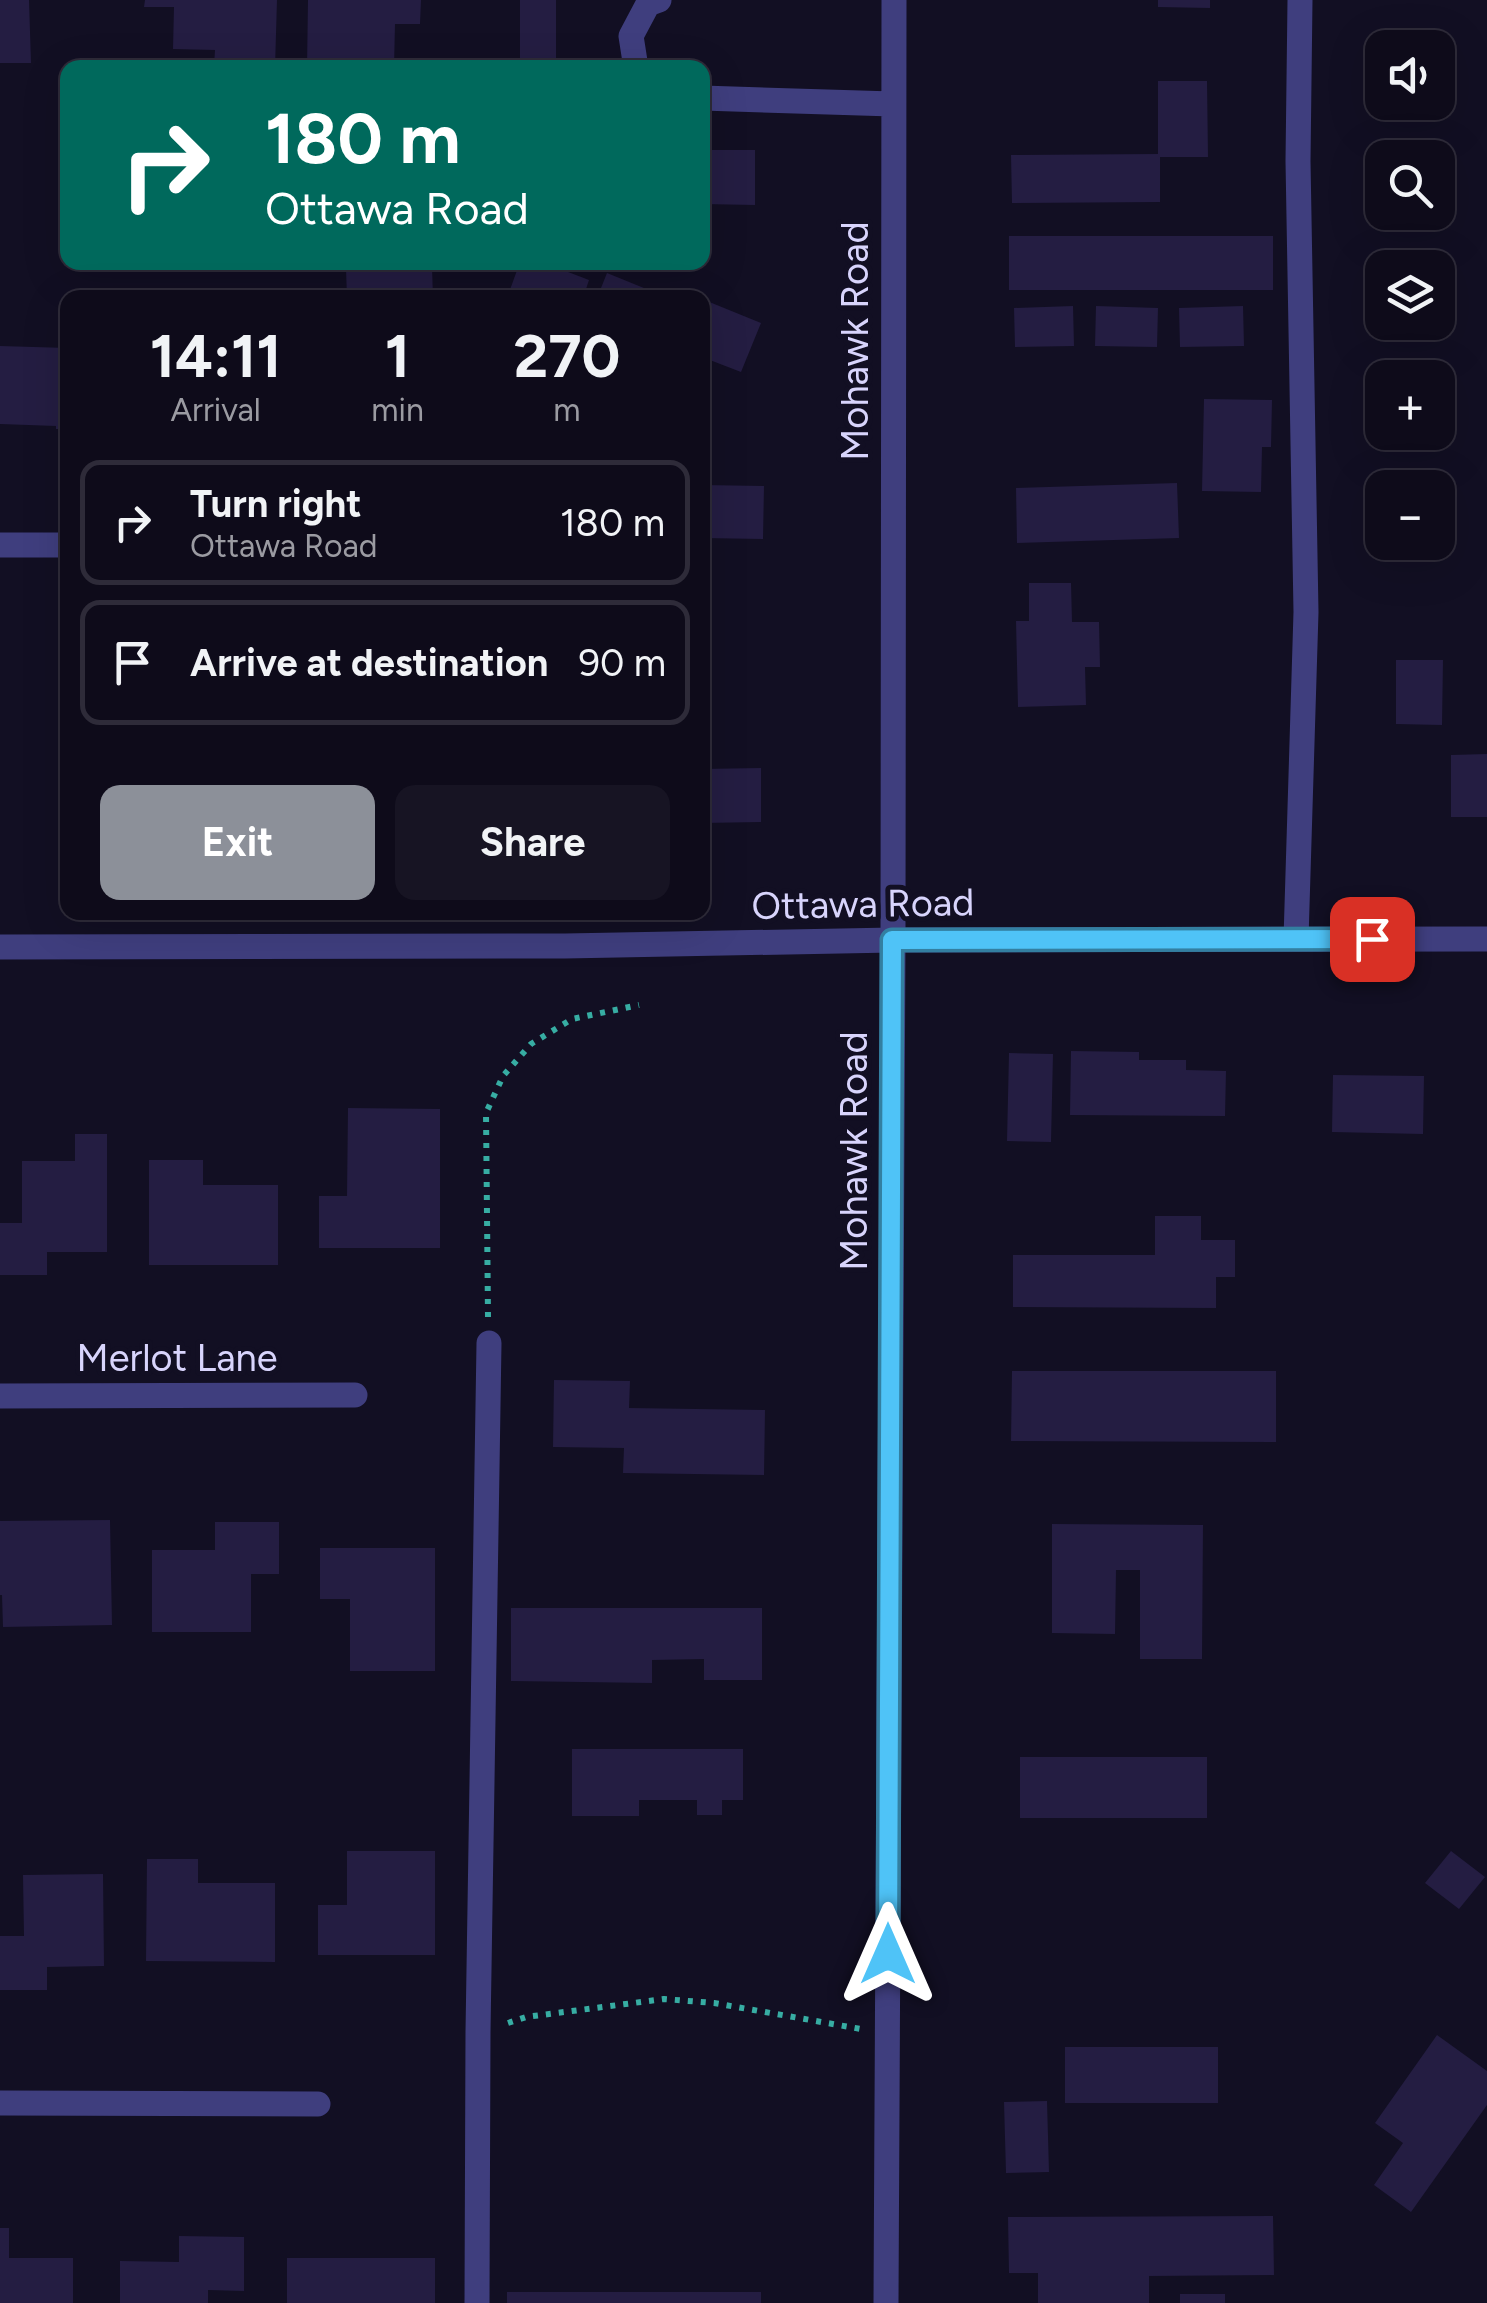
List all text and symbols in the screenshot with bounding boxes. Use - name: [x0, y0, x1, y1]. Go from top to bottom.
- map controls: [1365, 30, 1455, 560]
- button: sound: [1365, 30, 1455, 120]
- text: 180 m: [265, 96, 460, 181]
- icon: right: [100, 100, 230, 230]
- button: search: [1365, 140, 1455, 230]
- text: Ottawa Road: [265, 181, 529, 235]
- street label: Mohawk Road: [832, 221, 878, 461]
- button: layers: [1365, 250, 1455, 340]
- text: 14:11: [150, 320, 282, 392]
- text: 1: [385, 320, 410, 392]
- text: 270: [513, 320, 620, 392]
- button: +: [1365, 360, 1455, 450]
- text: Arrival: [170, 391, 261, 429]
- text: min: [371, 391, 424, 429]
- text: m: [553, 391, 581, 429]
- button: −: [1365, 470, 1455, 560]
- text: Turn right: [190, 481, 362, 527]
- icon: right: [105, 495, 160, 550]
- text: 180 m: [560, 500, 665, 546]
- text: Ottawa Road: [190, 527, 378, 565]
- icon: arrive: [105, 635, 160, 690]
- text: Arrive at destination: [190, 640, 548, 686]
- text: 90 m: [578, 640, 666, 686]
- button: Exit: [100, 785, 375, 900]
- button: Share: [395, 785, 670, 900]
- street label: Ottawa Road: [751, 879, 975, 929]
- pin: [1330, 897, 1415, 982]
- icon: arrive: [1345, 912, 1400, 967]
- street label: Mohawk Road: [831, 1031, 877, 1271]
- street label: Merlot Lane: [77, 1335, 277, 1381]
- position arrow: [836, 1902, 940, 2006]

